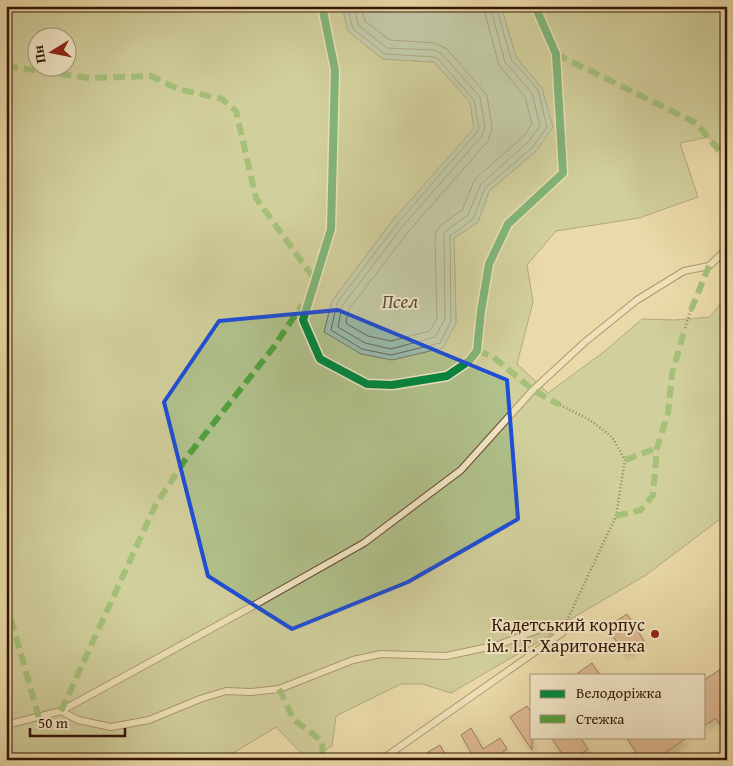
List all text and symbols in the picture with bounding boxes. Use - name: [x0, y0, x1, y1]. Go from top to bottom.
- north arrow: [28, 28, 78, 78]
- text: Пн: [28, 43, 51, 65]
- water label: Псел: [382, 287, 418, 315]
- place label: Кадетський корпус ім. І.Г. Харитоненка: [486, 611, 645, 659]
- marker: Кадетський корпус ім. І.Г. Харитоненка: [649, 628, 661, 640]
- legend: [530, 674, 706, 738]
- text: Велодоріжка: [576, 682, 662, 703]
- scale bar: [30, 706, 125, 738]
- text: Стежка: [576, 708, 625, 729]
- text: 50 m: [38, 712, 69, 733]

